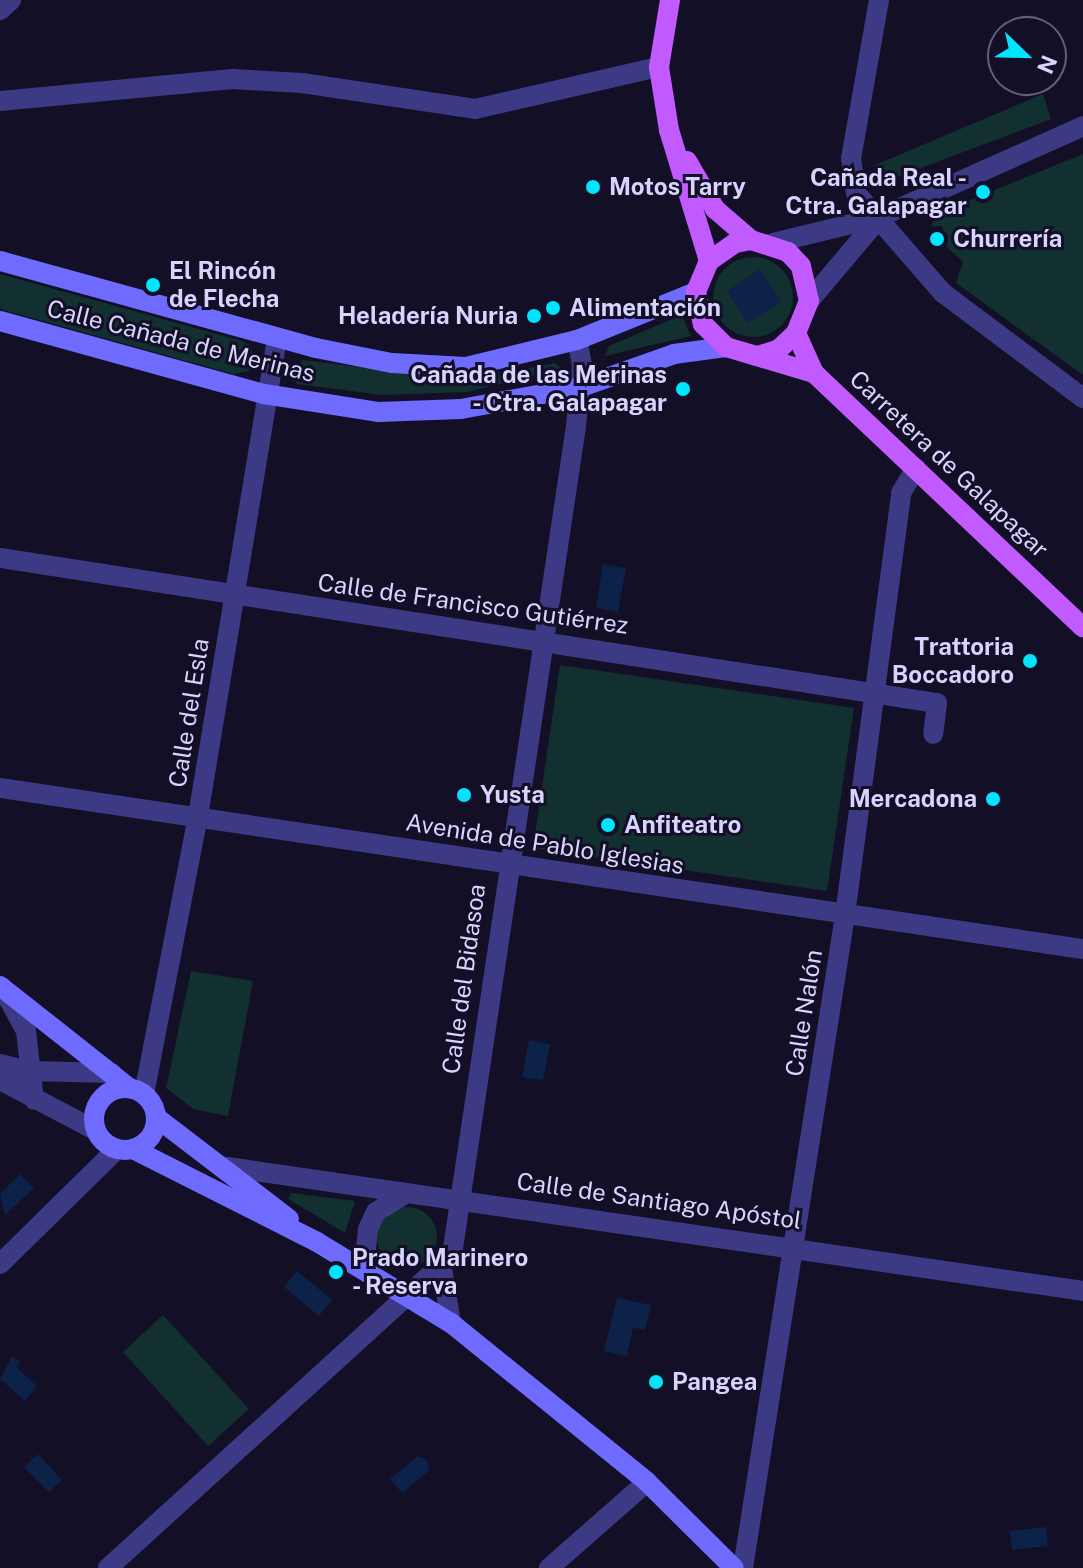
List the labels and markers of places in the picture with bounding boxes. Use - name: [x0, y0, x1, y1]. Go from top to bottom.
- place label: Cañada Real - Ctra. Galapagar: [785, 164, 967, 220]
- place label: Motos Tarry: [609, 173, 746, 201]
- marker: Motos Tarry: [584, 178, 602, 196]
- marker: Cañada Real - Ctra. Galapagar: [974, 183, 992, 201]
- place label: Churrería: [953, 225, 1062, 253]
- marker: Churrería: [928, 230, 946, 248]
- place label: El Rincón de Flecha: [169, 257, 279, 313]
- marker: El Rincón de Flecha: [144, 276, 162, 294]
- place label: Alimentación: [569, 294, 721, 322]
- marker: Alimentación: [544, 299, 562, 317]
- place label: Heladería Nuria: [338, 302, 518, 330]
- marker: Heladería Nuria: [525, 307, 543, 325]
- place label: Cañada de las Merinas - Ctra. Galapagar: [410, 361, 667, 417]
- marker: Cañada de las Merinas - Ctra. Galapagar: [674, 380, 692, 398]
- place label: Trattoria Boccadoro: [892, 633, 1014, 689]
- marker: Trattoria Boccadoro: [1021, 652, 1039, 670]
- place label: Yusta: [480, 781, 545, 809]
- place label: Mercadona: [849, 785, 977, 813]
- marker: Yusta: [455, 786, 473, 804]
- marker: Mercadona: [984, 790, 1002, 808]
- place label: Anfiteatro: [624, 811, 741, 839]
- marker: Anfiteatro: [599, 816, 617, 834]
- place label: Prado Marinero - Reserva: [352, 1244, 528, 1300]
- marker: Prado Marinero - Reserva: [327, 1263, 345, 1281]
- place label: Pangea: [672, 1368, 757, 1396]
- marker: Pangea: [647, 1373, 665, 1391]

